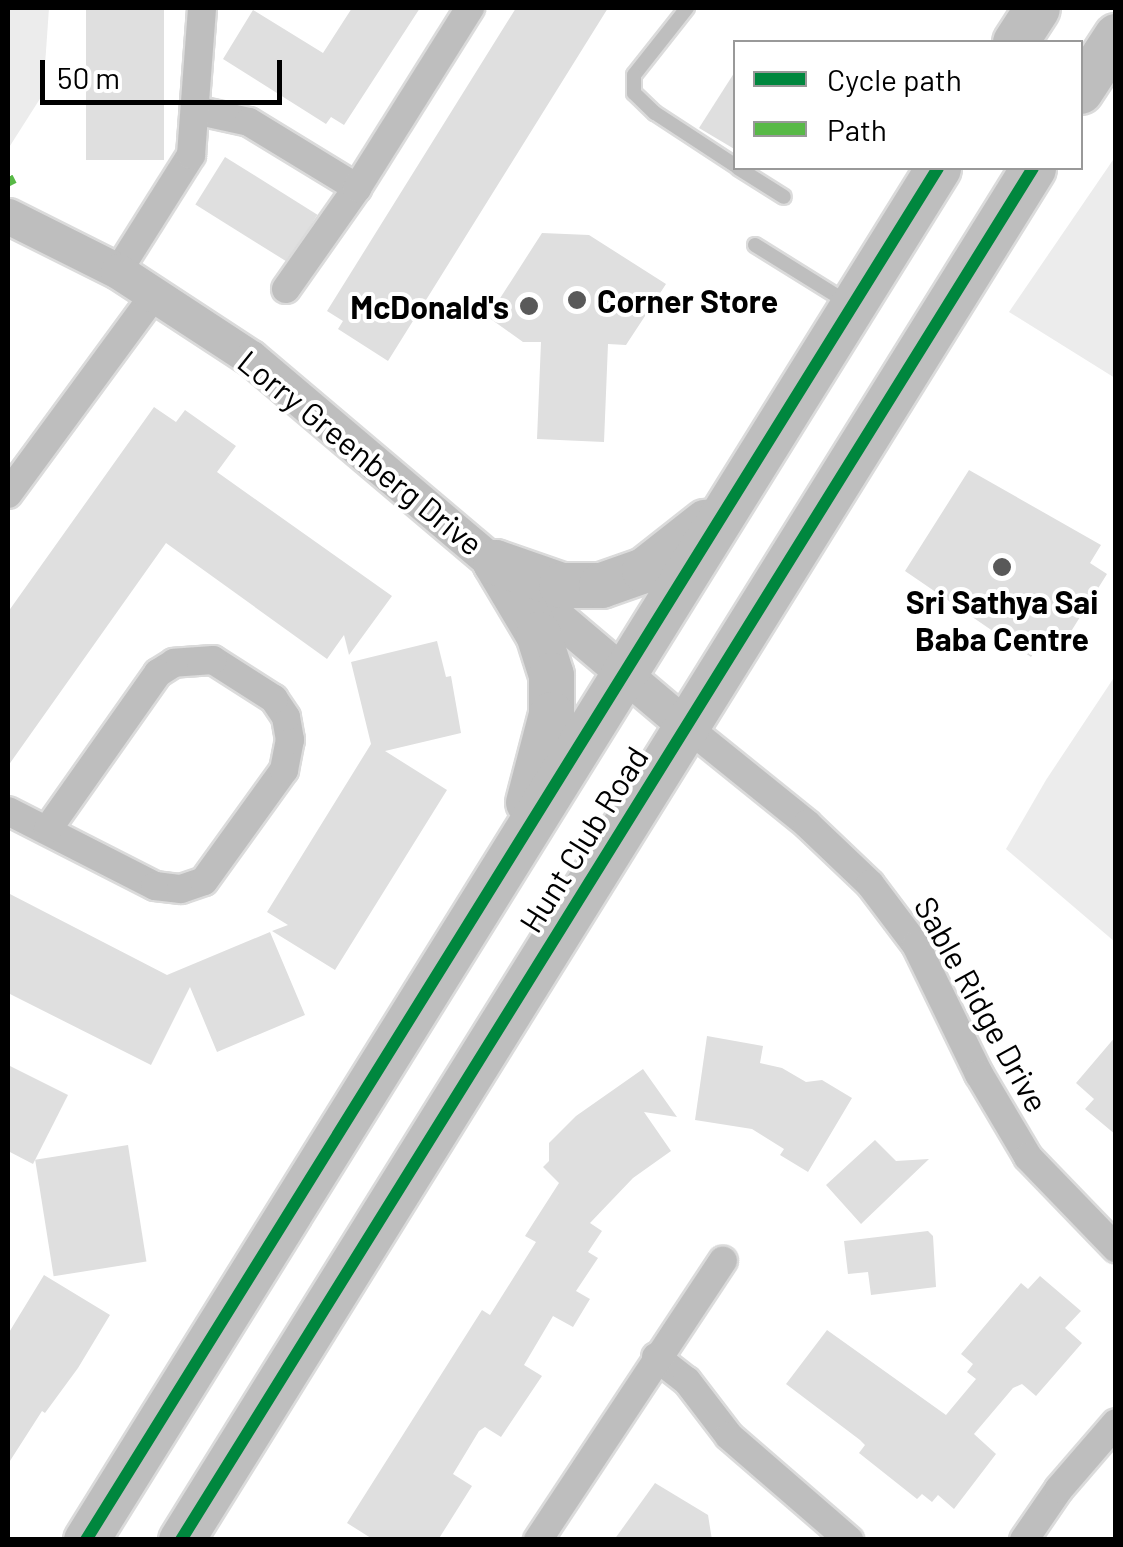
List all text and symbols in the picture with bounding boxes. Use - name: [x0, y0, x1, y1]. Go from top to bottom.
- scale bar: [45, 40, 288, 102]
- legend: [733, 40, 1083, 170]
- text: 50 m: [57, 59, 120, 95]
- text: Cycle path: [827, 61, 962, 97]
- text: Path: [827, 111, 887, 147]
- place label: Corner Store: [597, 281, 778, 319]
- place label: McDonald's: [350, 287, 509, 325]
- marker: Corner Store: [566, 289, 588, 311]
- marker: McDonald's: [518, 295, 540, 317]
- street label: Lorry Greenberg Drive: [231, 341, 491, 563]
- marker: Sri Sathya Sai Baba Centre: [991, 556, 1013, 578]
- place label: Sri Sathya Sai Baba Centre: [906, 583, 1098, 658]
- street label: Hunt Club Road: [511, 739, 655, 939]
- street label: Sable Ridge Drive: [907, 890, 1057, 1118]

